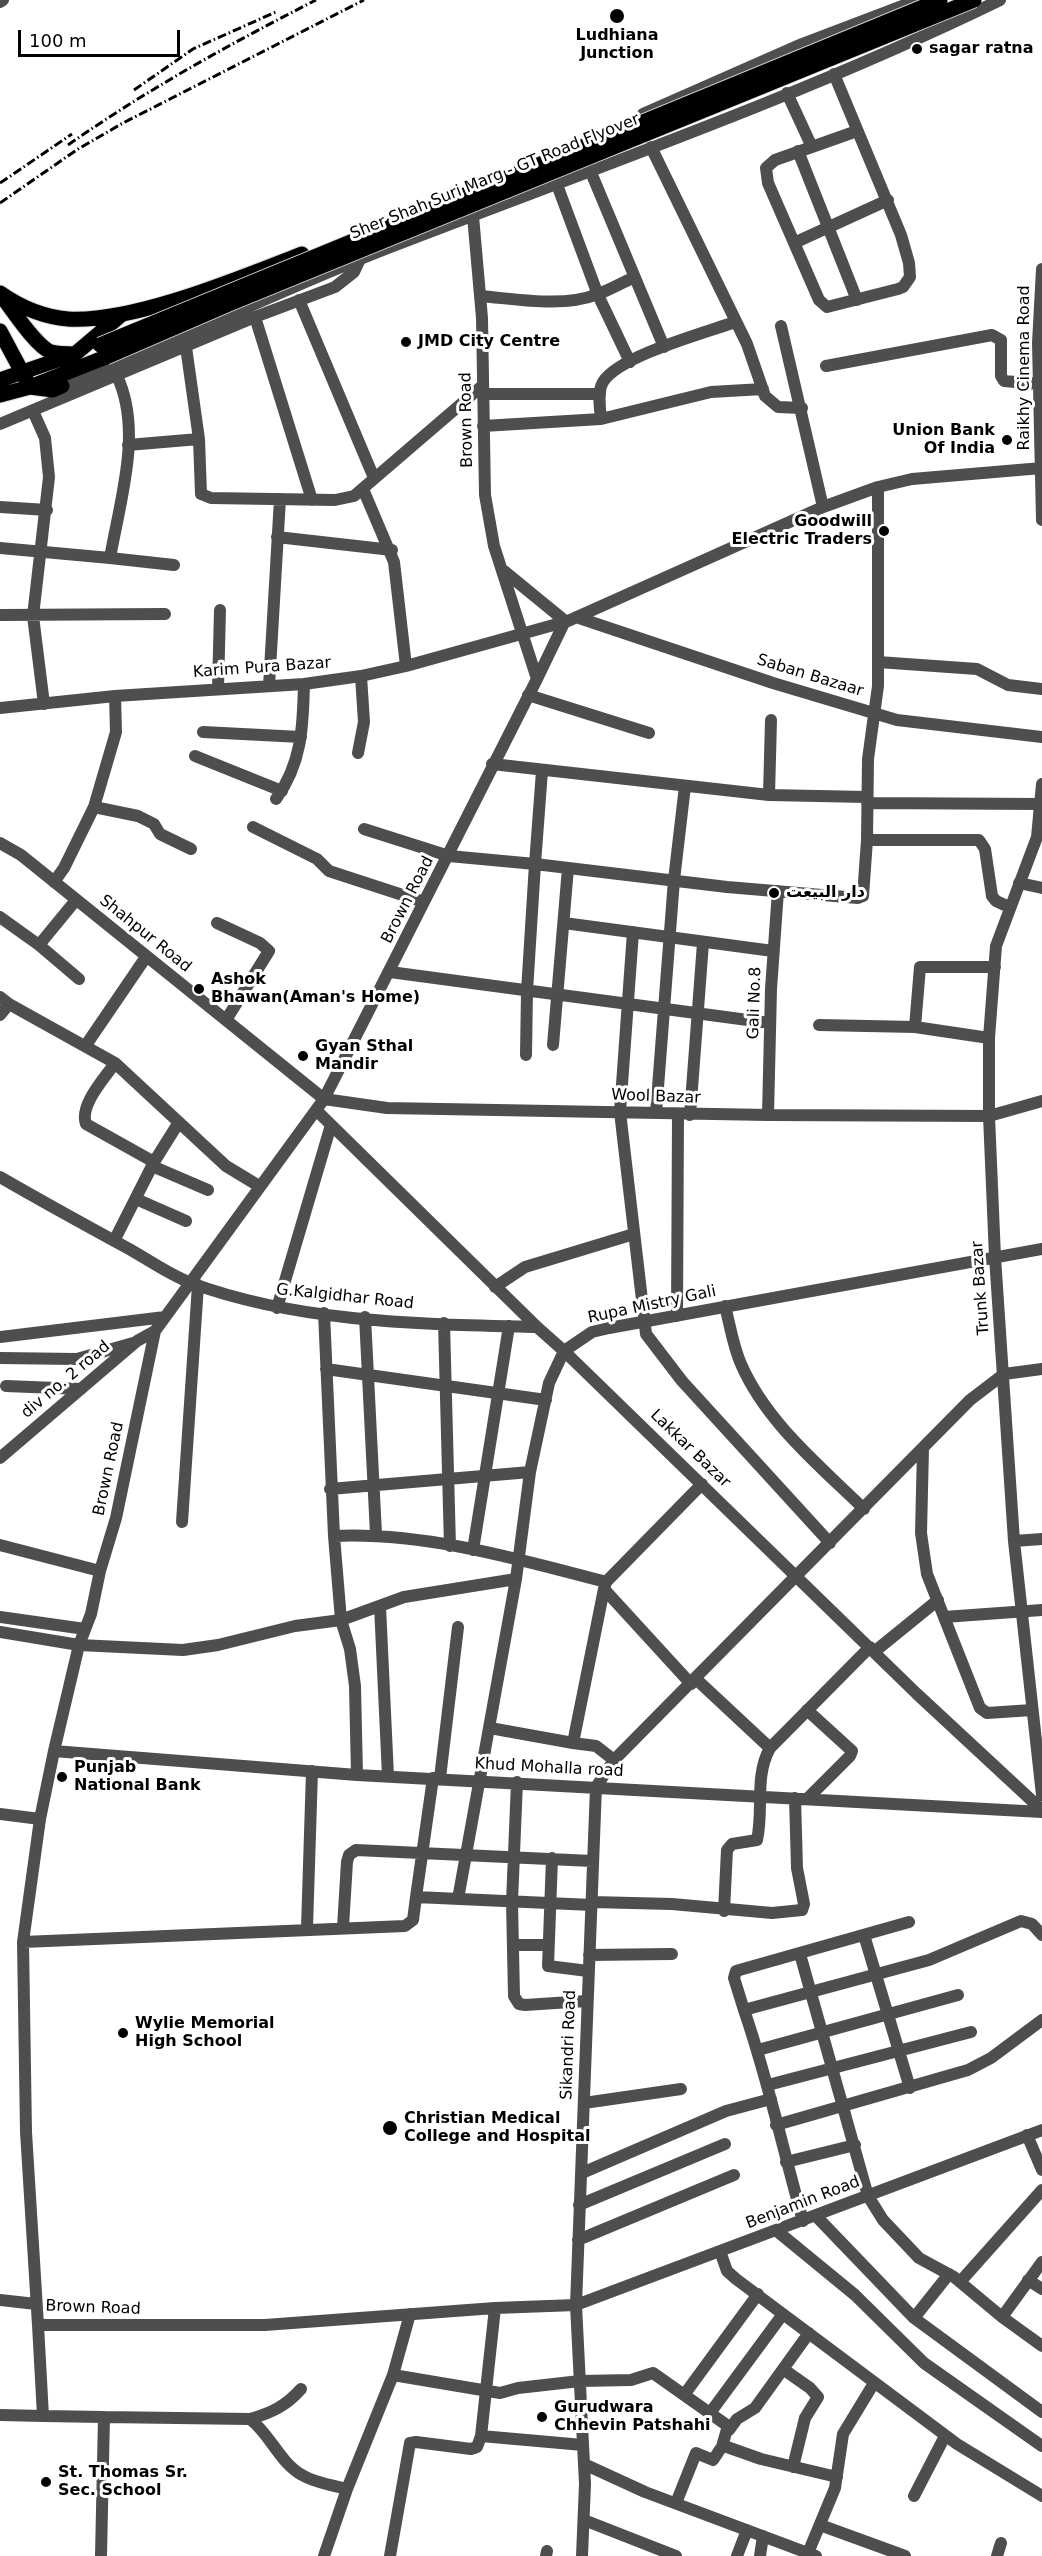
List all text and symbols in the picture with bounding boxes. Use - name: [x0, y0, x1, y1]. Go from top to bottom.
- marker: Ludhiana Junction: [608, 7, 626, 25]
- scale bar: [21, 18, 183, 56]
- place label: Ludhiana Junction: [576, 26, 658, 64]
- text: 100 m: [29, 30, 87, 51]
- place label: sagar ratna: [929, 39, 1034, 59]
- marker: sagar ratna: [910, 42, 924, 56]
- street label: Sher Shah Suri Marg - GT Road Flyover: [348, 110, 642, 244]
- street label: Raikhy Cinema Road: [1015, 285, 1035, 451]
- place label: JMD City Centre: [418, 332, 560, 352]
- marker: JMD City Centre: [399, 335, 413, 349]
- street label: Brown Road: [457, 372, 477, 468]
- place label: Union Bank Of India: [892, 421, 995, 459]
- marker: Union Bank Of India: [1000, 433, 1014, 447]
- place label: Goodwill Electric Traders: [732, 512, 872, 550]
- marker: Goodwill Electric Traders: [877, 524, 891, 538]
- street label: Saban Bazaar: [754, 651, 866, 701]
- street label: Karim Pura Bazar: [192, 654, 332, 682]
- street label: Brown Road: [378, 853, 438, 947]
- place label: دار البیعت: [786, 883, 865, 903]
- marker: دار البیعت: [767, 886, 781, 900]
- street label: Shahpur Road: [95, 891, 195, 977]
- street label: Gali No.8: [744, 966, 766, 1040]
- place label: Ashok Bhawan(Aman's Home): [211, 970, 420, 1008]
- marker: Ashok Bhawan(Aman's Home): [192, 982, 206, 996]
- place label: Gyan Sthal Mandir: [315, 1037, 413, 1075]
- marker: Gyan Sthal Mandir: [296, 1049, 310, 1063]
- street label: Wool Bazar: [611, 1086, 701, 1108]
- street label: Trunk Bazar: [968, 1240, 994, 1336]
- street label: G.Kalgidhar Road: [275, 1280, 415, 1314]
- street label: Rupa Mistry Gali: [586, 1282, 718, 1328]
- street label: div no. 2 road: [18, 1337, 114, 1423]
- street label: Lakkar Bazar: [646, 1406, 734, 1492]
- street label: Brown Road: [90, 1420, 128, 1518]
- street label: Khud Mohalla road: [474, 1755, 624, 1781]
- place label: Punjab National Bank: [74, 1758, 201, 1796]
- marker: Punjab National Bank: [55, 1770, 69, 1784]
- street label: Sikandri Road: [557, 1990, 581, 2100]
- place label: Wylie Memorial High School: [135, 2014, 275, 2052]
- marker: Wylie Memorial High School: [116, 2026, 130, 2040]
- place label: Christian Medical College and Hospital: [404, 2109, 590, 2147]
- marker: Christian Medical College and Hospital: [381, 2119, 399, 2137]
- street label: Benjamin Road: [743, 2172, 863, 2234]
- street label: Brown Road: [45, 2297, 141, 2319]
- place label: Gurudwara Chhevin Patshahi: [554, 2398, 711, 2436]
- marker: Gurudwara Chhevin Patshahi: [535, 2410, 549, 2424]
- place label: St. Thomas Sr. Sec. School: [58, 2463, 188, 2501]
- marker: St. Thomas Sr. Sec. School: [39, 2475, 53, 2489]

